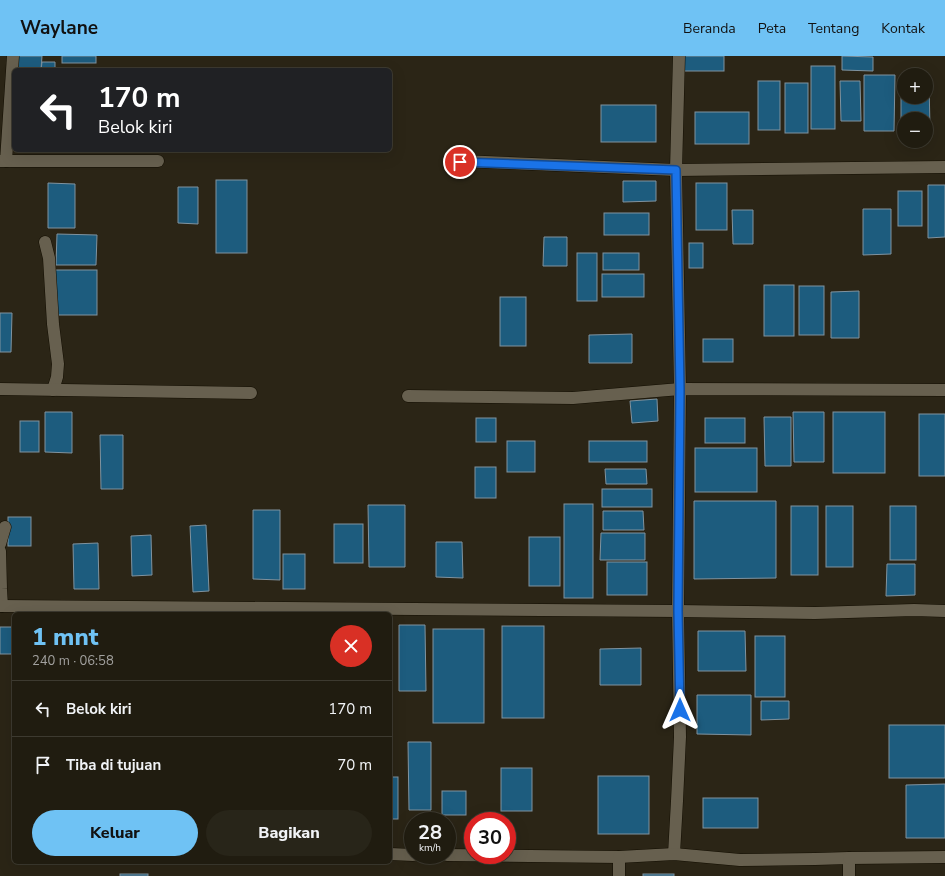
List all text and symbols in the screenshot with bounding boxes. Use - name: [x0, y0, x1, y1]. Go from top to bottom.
- text: Waylane: [20, 15, 98, 41]
- text: Beranda: [683, 19, 736, 38]
- text: Peta: [758, 19, 786, 38]
- text: Tentang: [808, 19, 859, 38]
- text: Kontak: [881, 19, 925, 38]
- map controls: [897, 68, 933, 148]
- button: +: [897, 68, 933, 104]
- text: 170 m: [98, 79, 181, 117]
- icon: left: [32, 84, 84, 136]
- button: −: [897, 112, 933, 148]
- text: Belok kiri: [98, 115, 172, 139]
- pin: [443, 145, 477, 179]
- icon: arrive: [449, 151, 471, 173]
- text: 1 mnt: [32, 621, 98, 653]
- button: close: [330, 625, 372, 667]
- text: 240 m · 06:58: [32, 652, 114, 670]
- position arrow: [659, 689, 701, 731]
- icon: left: [32, 698, 54, 720]
- text: Belok kiri: [66, 699, 131, 719]
- text: 170 m: [328, 699, 372, 719]
- icon: arrive: [32, 754, 54, 776]
- text: Tiba di tujuan: [66, 755, 161, 775]
- text: 70 m: [337, 755, 372, 775]
- button: Keluar: [32, 810, 198, 856]
- button: Bagikan: [206, 810, 372, 856]
- speed limit sign: 30: [464, 812, 516, 864]
- text: 28: [418, 819, 442, 846]
- text: km/h: [419, 841, 441, 855]

